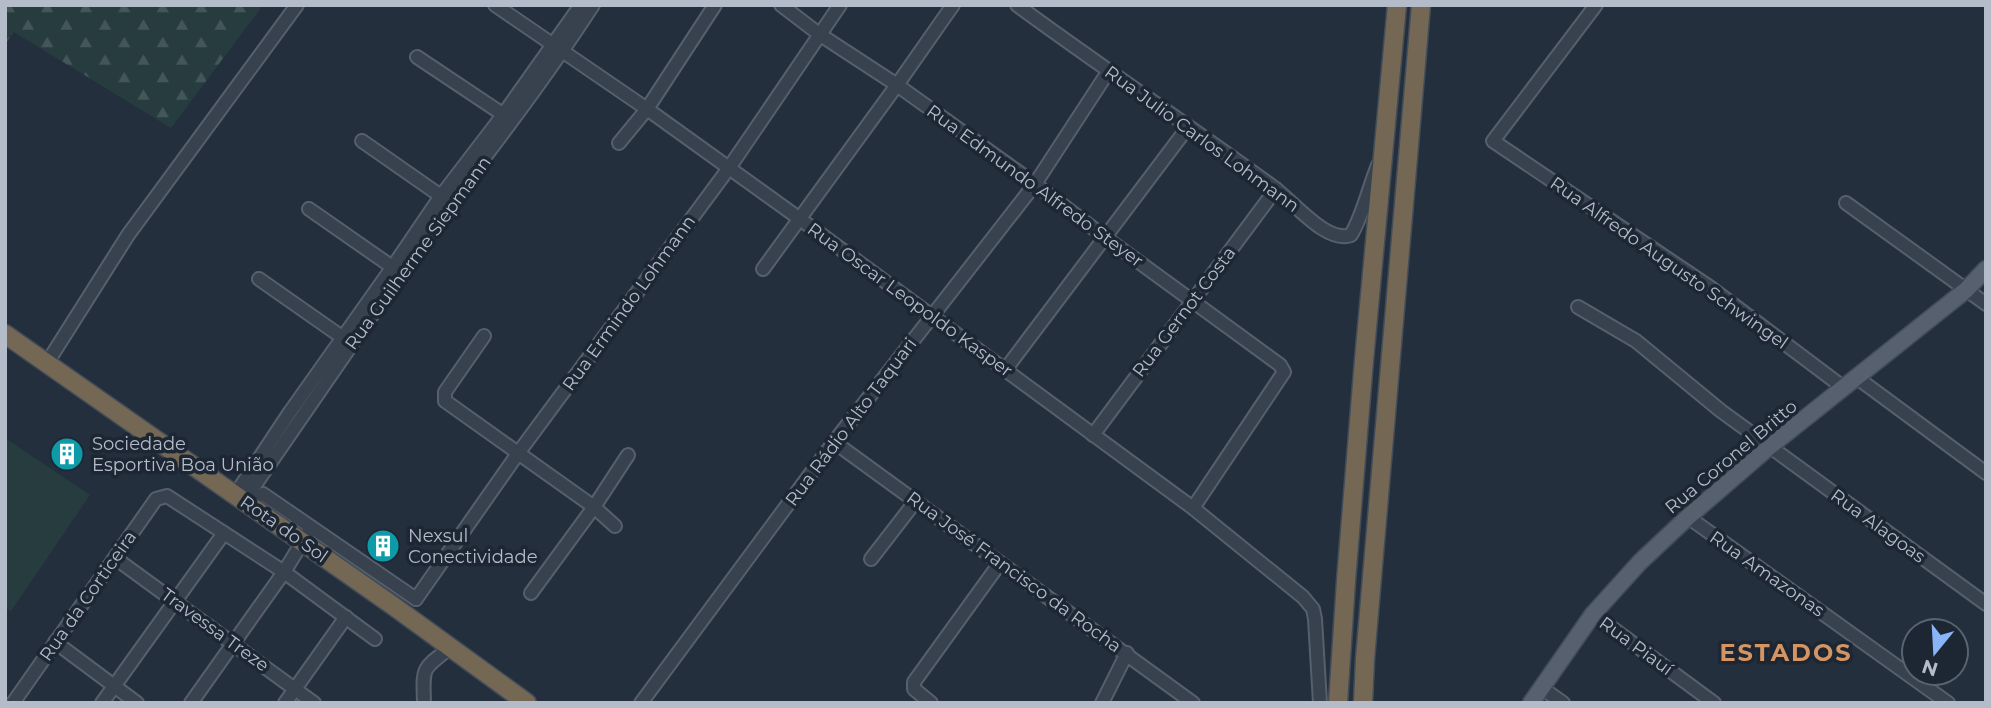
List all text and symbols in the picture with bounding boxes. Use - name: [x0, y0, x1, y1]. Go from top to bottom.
- street label: Rua Julio Carlos Lohmann: [1100, 61, 1304, 217]
- street label: Rua Edmundo Alfredo Steyer: [922, 100, 1148, 272]
- street label: Rua Guilherme Siepmann: [340, 152, 496, 354]
- street label: Rua Alfredo Augusto Schwingel: [1546, 172, 1792, 354]
- street label: Rua Ermindo Lohmann: [558, 211, 700, 395]
- street label: Rua Oscar Leopoldo Kasper: [803, 218, 1017, 382]
- street label: Rua Gernot Costa: [1128, 242, 1240, 382]
- street label: Rua Rádio Alto Taquari: [781, 334, 921, 510]
- street label: Rua Coronel Britto: [1660, 395, 1802, 519]
- place label: Sociedade Esportiva Boa União: [92, 433, 274, 476]
- building icon: Sociedade Esportiva Boa União: [48, 435, 86, 473]
- street label: Rua Alagoas: [1826, 484, 1930, 568]
- street label: Rua José Francisco da Rocha: [902, 487, 1126, 657]
- street label: Rota do Sol: [236, 491, 332, 567]
- place label: Nexsul Conectividade: [408, 525, 538, 568]
- street label: Rua Amazonas: [1705, 526, 1829, 622]
- street label: Rua da Corticeira: [35, 527, 141, 665]
- building icon: Nexsul Conectividade: [364, 527, 402, 565]
- street label: Travessa Treze: [157, 583, 273, 677]
- street label: Rua Piauí: [1595, 612, 1678, 681]
- north arrow: [1900, 617, 1970, 687]
- district label: ESTADOS: [1720, 638, 1852, 667]
- text: N: [1919, 654, 1941, 681]

